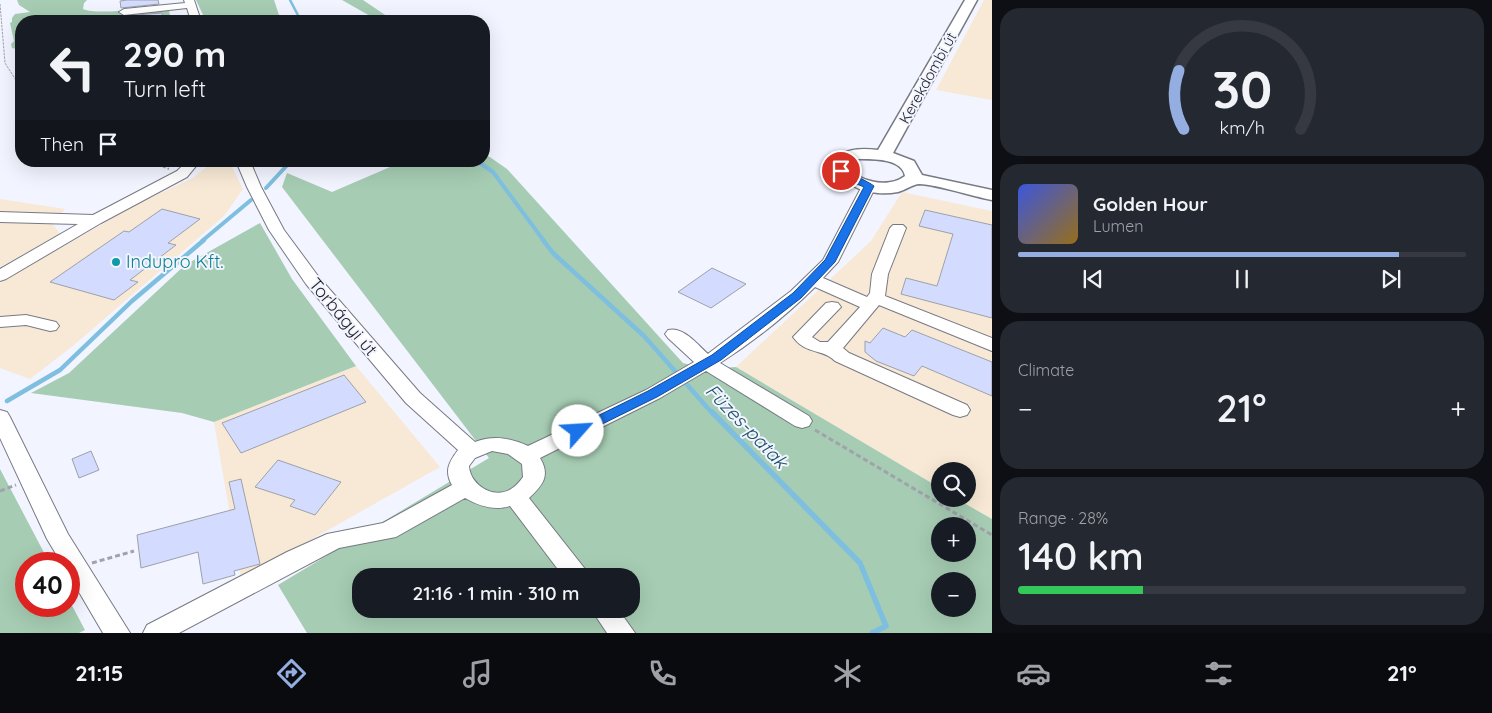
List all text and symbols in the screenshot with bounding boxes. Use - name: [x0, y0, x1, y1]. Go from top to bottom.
- street label: Kerekdombi út: [895, 29, 961, 127]
- text: 290 m: [123, 32, 226, 76]
- icon: left: [40, 35, 105, 100]
- text: 30: [1212, 56, 1272, 121]
- text: Turn left: [123, 75, 206, 103]
- text: km/h: [1219, 116, 1265, 138]
- icon: arrive: [94, 130, 122, 158]
- text: Then: [40, 132, 84, 156]
- pin: [820, 150, 862, 192]
- icon: arrive: [827, 157, 855, 185]
- text: Golden Hour: [1093, 192, 1208, 216]
- text: Lumen: [1093, 216, 1144, 236]
- place label: Indupro Kft.: [126, 250, 224, 273]
- marker: Indupro Kft.: [110, 256, 122, 268]
- icon: previous: [1079, 265, 1107, 293]
- icon: pause: [1228, 265, 1256, 293]
- icon: next: [1377, 265, 1405, 293]
- street label: Torbágyi út: [304, 273, 383, 360]
- text: Climate: [1018, 360, 1074, 380]
- water label: Füzes-patak: [701, 379, 795, 475]
- text: 21°: [1216, 384, 1266, 432]
- text: −: [1018, 391, 1033, 426]
- text: +: [1450, 391, 1466, 426]
- position arrow: [551, 404, 603, 456]
- map controls: [931, 462, 976, 617]
- button: search: [931, 462, 976, 507]
- text: Range · 28%: [1018, 508, 1108, 528]
- button: +: [931, 517, 976, 562]
- text: 140 km: [1018, 532, 1144, 580]
- speed limit sign: 40: [15, 552, 80, 617]
- button: −: [931, 572, 976, 617]
- text: 21:16 · 1 min · 310 m: [413, 581, 579, 605]
- icon: directions: [274, 656, 309, 691]
- icon: music: [460, 656, 495, 691]
- icon: phone: [645, 656, 680, 691]
- icon: climate: [830, 656, 865, 691]
- icon: car: [1016, 656, 1051, 691]
- icon: filters: [1201, 656, 1236, 691]
- text: 21:15: [75, 659, 124, 687]
- text: 21°: [1387, 659, 1417, 687]

